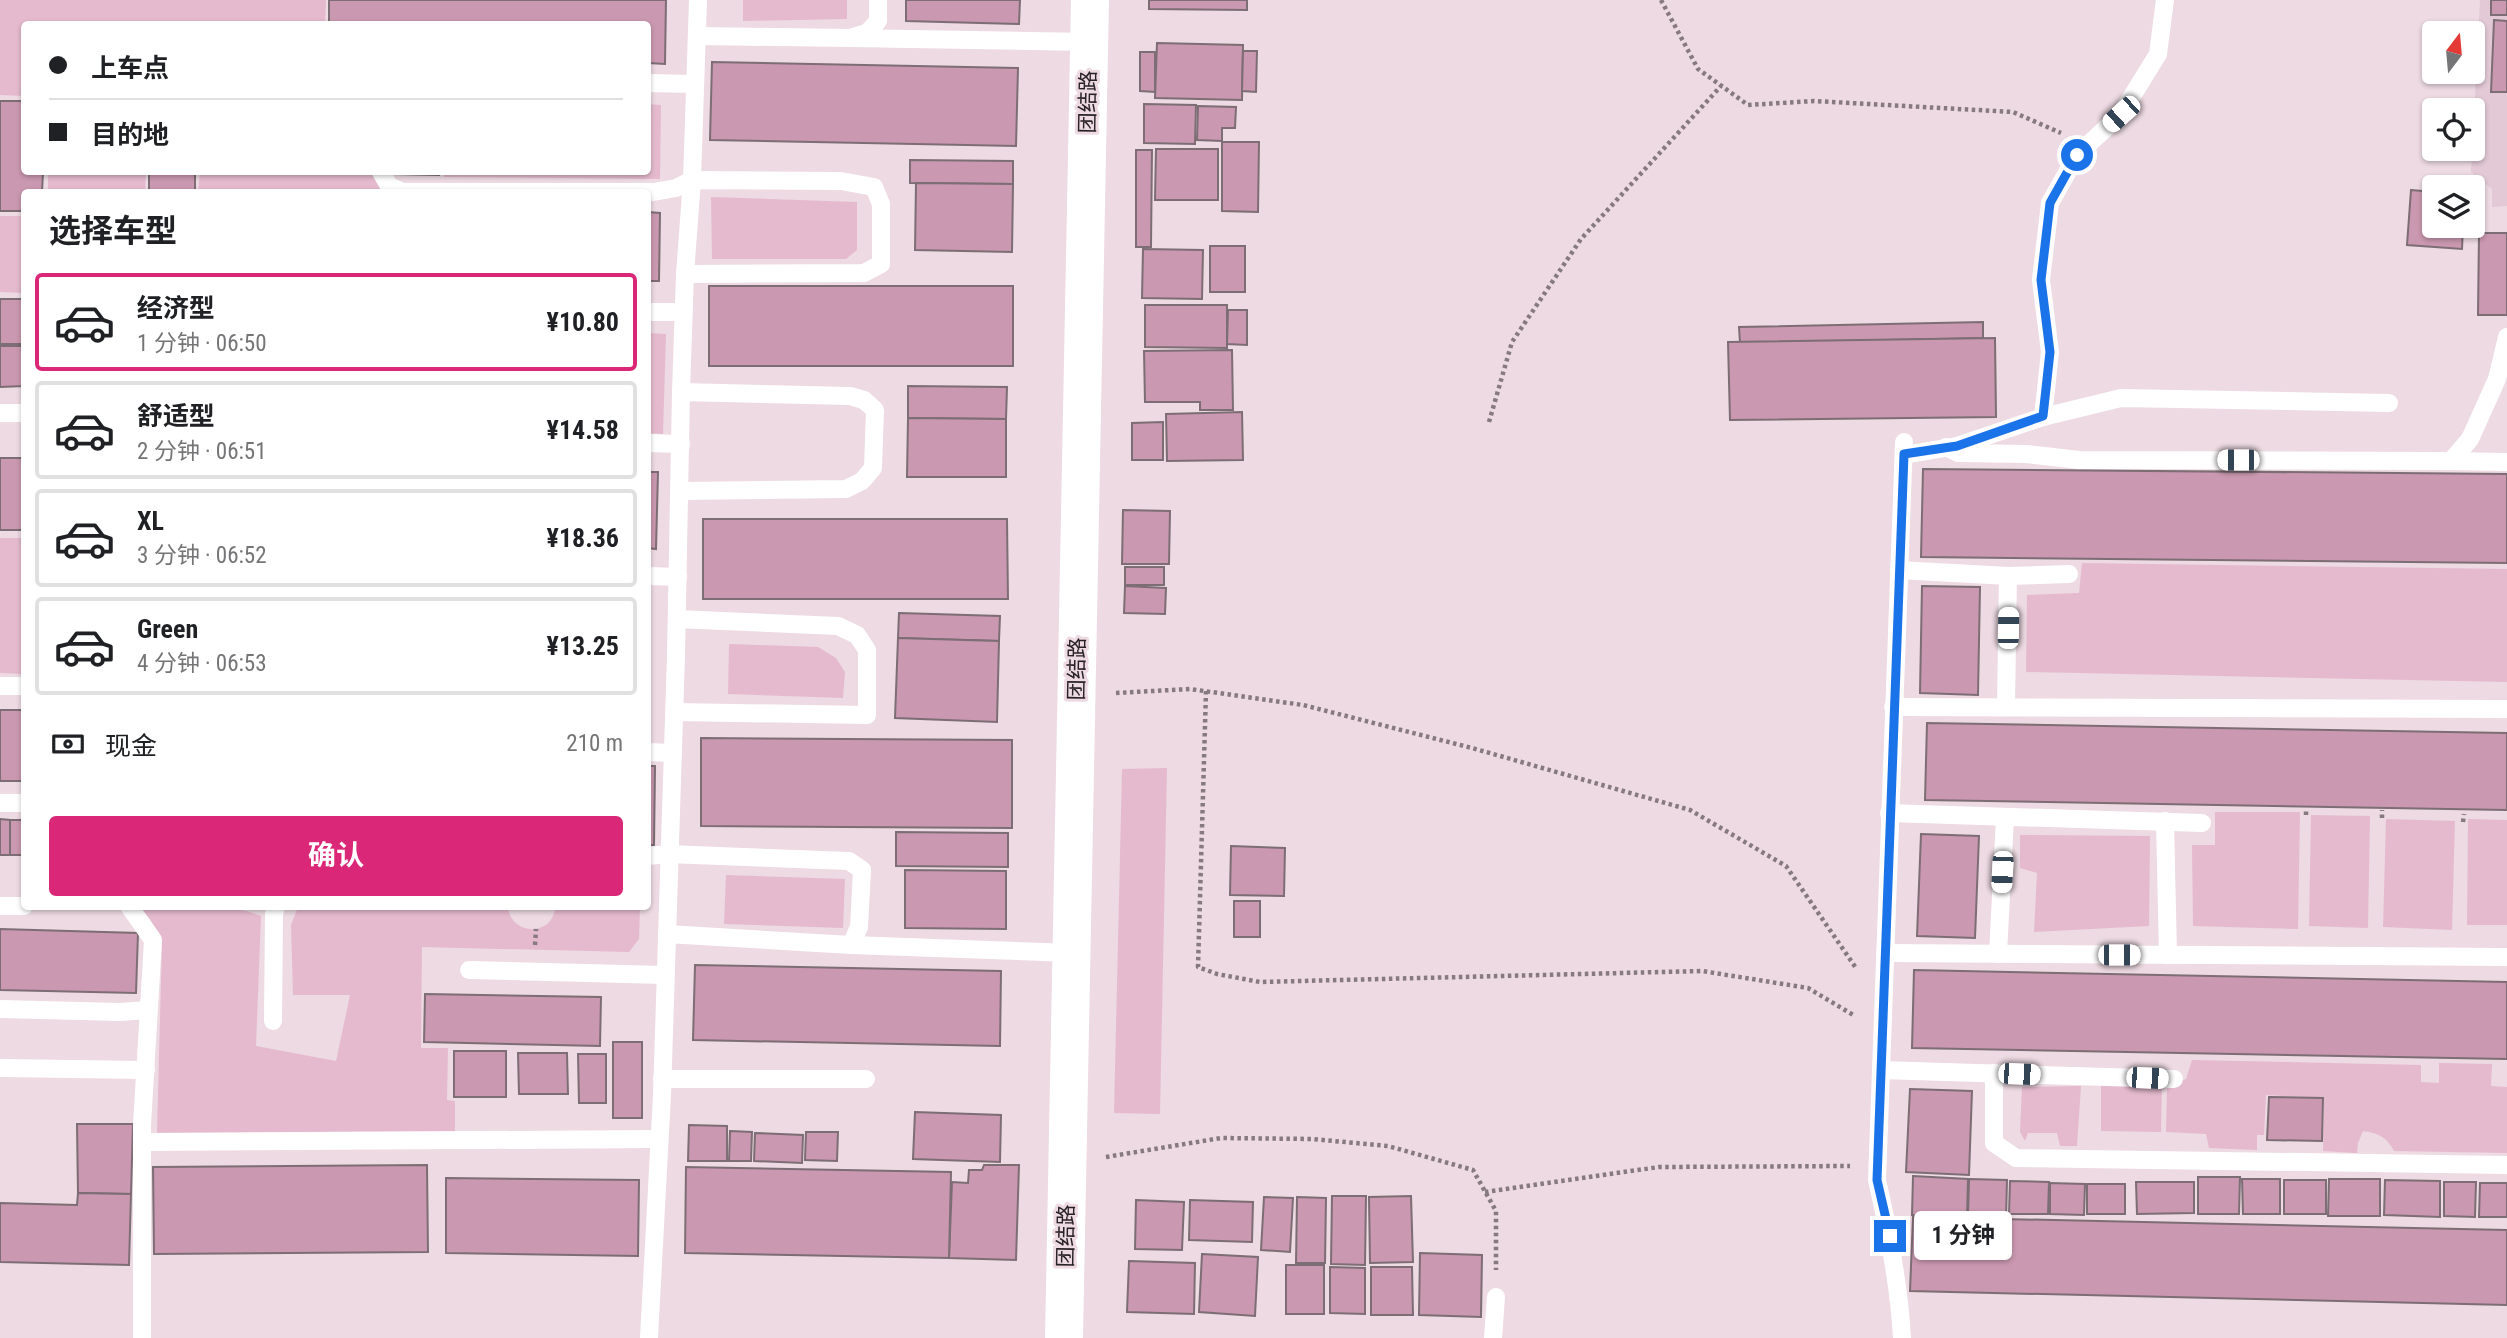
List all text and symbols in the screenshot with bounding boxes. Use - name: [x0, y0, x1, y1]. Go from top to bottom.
- north arrow: [2422, 21, 2485, 84]
- map controls: [2422, 21, 2485, 238]
- text: 上车点: [91, 53, 169, 83]
- street label: 团结路: [1075, 70, 1101, 134]
- car: [2099, 92, 2144, 136]
- button: locate: [2422, 98, 2485, 161]
- text: 目的地: [91, 120, 169, 150]
- route start: [2061, 139, 2093, 171]
- button: layers: [2422, 175, 2485, 238]
- text: 选择车型: [49, 212, 177, 250]
- icon: car: [53, 291, 116, 354]
- text: 经济型: [137, 293, 215, 323]
- text: ¥10.80: [547, 307, 619, 337]
- text: 1 分钟 · 06:50: [137, 330, 267, 357]
- icon: car: [53, 399, 116, 462]
- text: 舒适型: [137, 401, 215, 431]
- text: ¥14.58: [547, 415, 619, 445]
- text: 2 分钟 · 06:51: [137, 438, 267, 465]
- car: [2218, 450, 2260, 471]
- text: XL: [137, 506, 164, 536]
- icon: car: [53, 507, 116, 570]
- text: ¥18.36: [547, 523, 619, 553]
- text: 3 分钟 · 06:52: [137, 542, 267, 569]
- car: [1998, 607, 2019, 649]
- text: Green: [137, 614, 198, 644]
- icon: car: [53, 615, 116, 678]
- text: ¥13.25: [547, 631, 619, 661]
- street label: 团结路: [1064, 637, 1090, 701]
- text: 4 分钟 · 06:53: [137, 650, 267, 677]
- icon: cash: [49, 725, 87, 763]
- text: 210 m: [566, 730, 623, 757]
- text: 现金: [105, 731, 157, 761]
- button: 确认: [49, 816, 623, 896]
- car: [1991, 850, 2014, 894]
- car: [2099, 945, 2141, 966]
- car: [1998, 1063, 2041, 1085]
- car: [2126, 1067, 2169, 1089]
- street label: 团结路: [1053, 1204, 1079, 1268]
- callout: 1 分钟: [1914, 1212, 2012, 1260]
- route end: [1874, 1220, 1906, 1252]
- text: 1 分钟: [1932, 1222, 1994, 1249]

